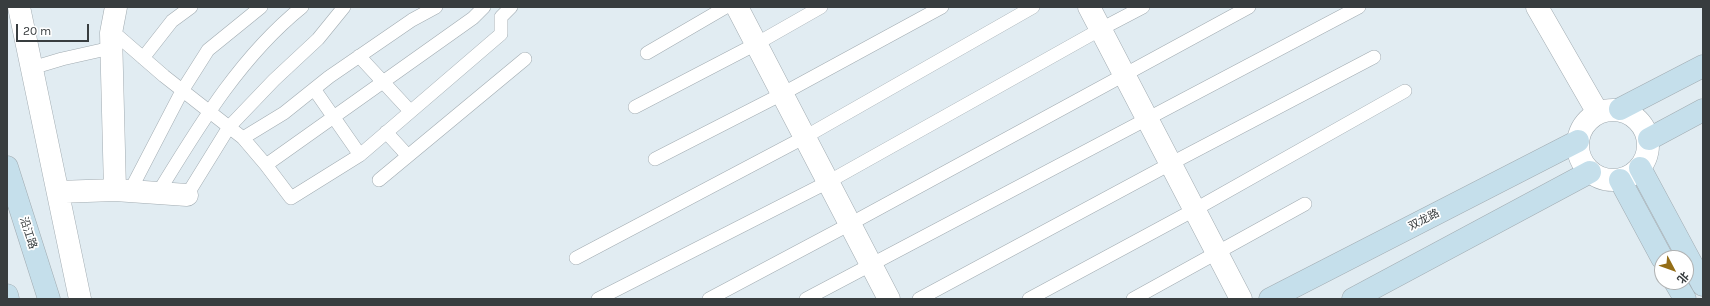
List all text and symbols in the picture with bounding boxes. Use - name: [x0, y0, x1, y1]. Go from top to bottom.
- scale bar: [18, 16, 91, 42]
- text: 20 m: [23, 24, 51, 38]
- street label: 双龙路: [1406, 207, 1442, 233]
- street label: 沿江路: [17, 215, 39, 251]
- north arrow: [1654, 250, 1694, 290]
- text: 北: [1674, 269, 1691, 286]

